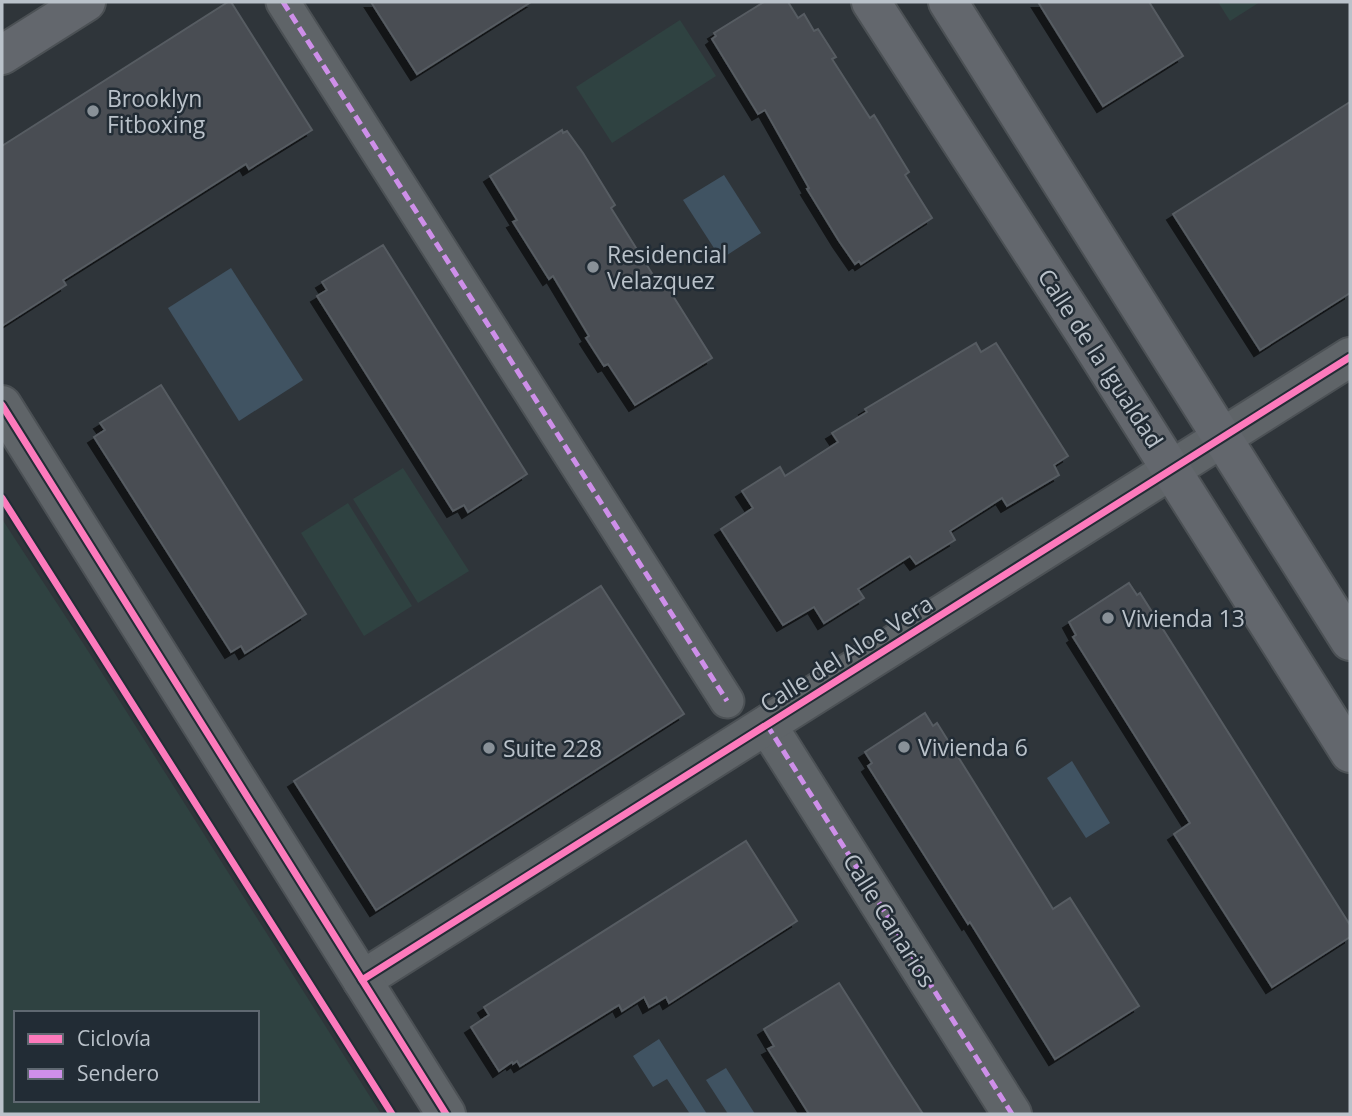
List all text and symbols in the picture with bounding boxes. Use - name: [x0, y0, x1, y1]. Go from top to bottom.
- place label: Brooklyn Fitboxing: [107, 82, 206, 140]
- marker: Brooklyn Fitboxing: [85, 103, 101, 119]
- place label: Residencial Velazquez: [607, 238, 727, 296]
- marker: Residencial Velazquez: [585, 259, 601, 275]
- street label: Calle de la Igualdad: [1031, 262, 1171, 454]
- street label: Calle del Aloe Vera: [753, 587, 939, 719]
- place label: Vivienda 13: [1122, 602, 1245, 634]
- marker: Vivienda 13: [1100, 610, 1116, 626]
- place label: Vivienda 6: [918, 731, 1028, 763]
- place label: Suite 228: [503, 732, 602, 764]
- marker: Vivienda 6: [896, 739, 912, 755]
- marker: Suite 228: [481, 740, 497, 756]
- street label: Calle Canarios: [836, 847, 944, 993]
- legend: [14, 1011, 259, 1102]
- text: Ciclovía: [77, 1024, 151, 1052]
- text: Sendero: [77, 1059, 159, 1087]

